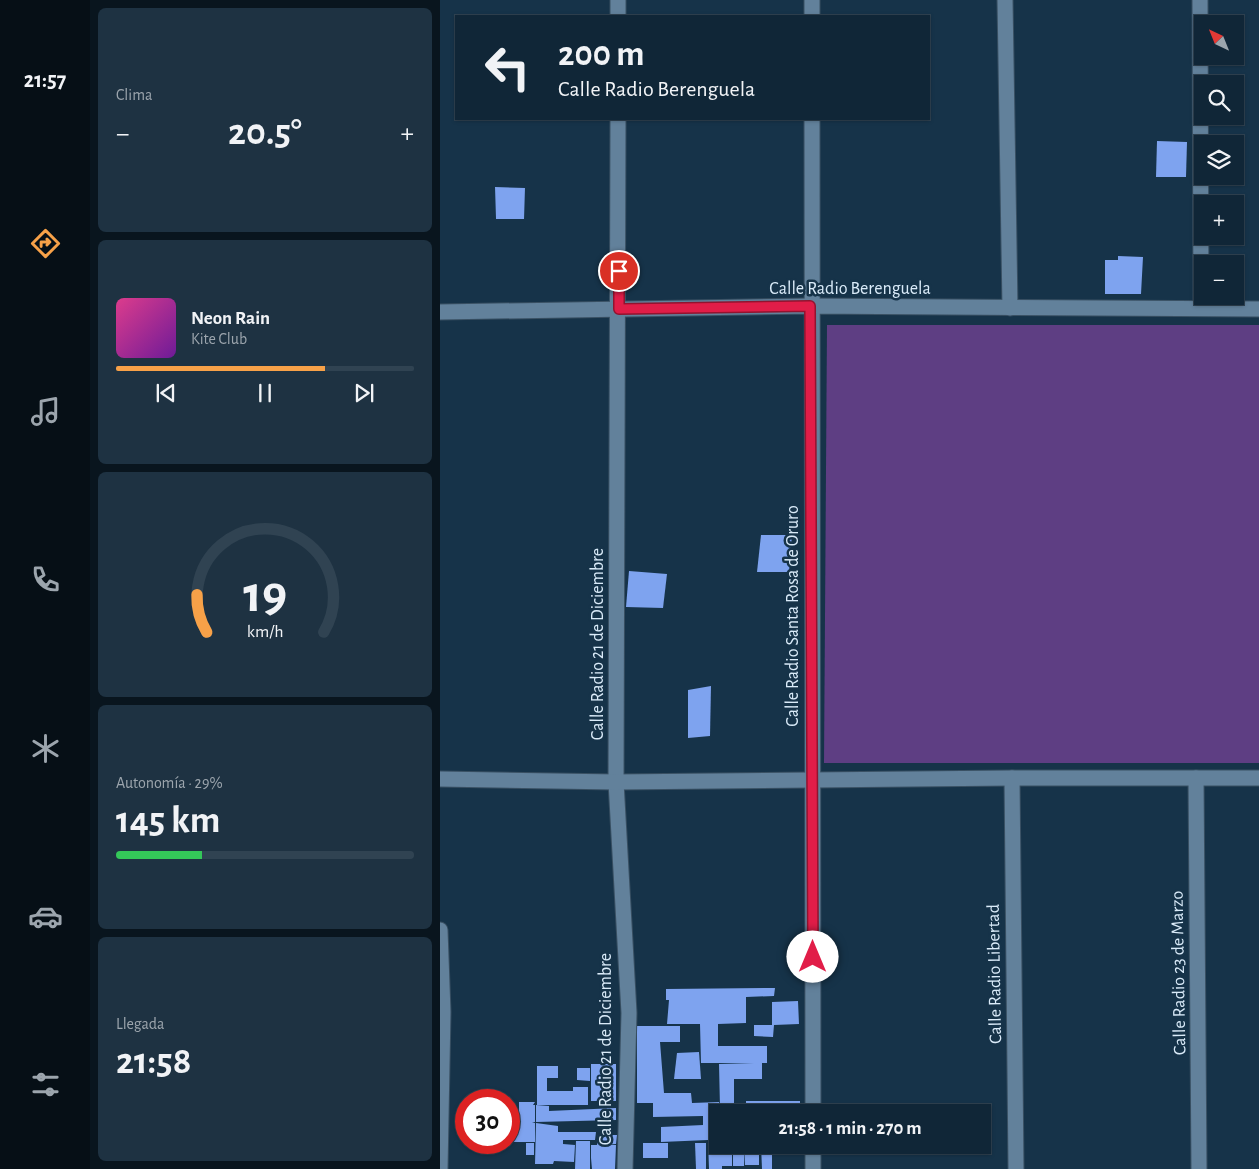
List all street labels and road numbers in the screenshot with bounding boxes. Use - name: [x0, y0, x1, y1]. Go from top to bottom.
- street label: Calle Radio Berenguela: [769, 280, 931, 298]
- street label: Calle Radio Santa Rosa de Oruro: [784, 505, 802, 727]
- street label: Calle Radio 21 de Diciembre: [589, 548, 607, 740]
- street label: Calle Radio 23 de Marzo: [1169, 891, 1189, 1055]
- street label: Calle Radio Libertad: [985, 904, 1005, 1044]
- street label: Calle Radio 21 de Diciembre: [597, 953, 615, 1145]

